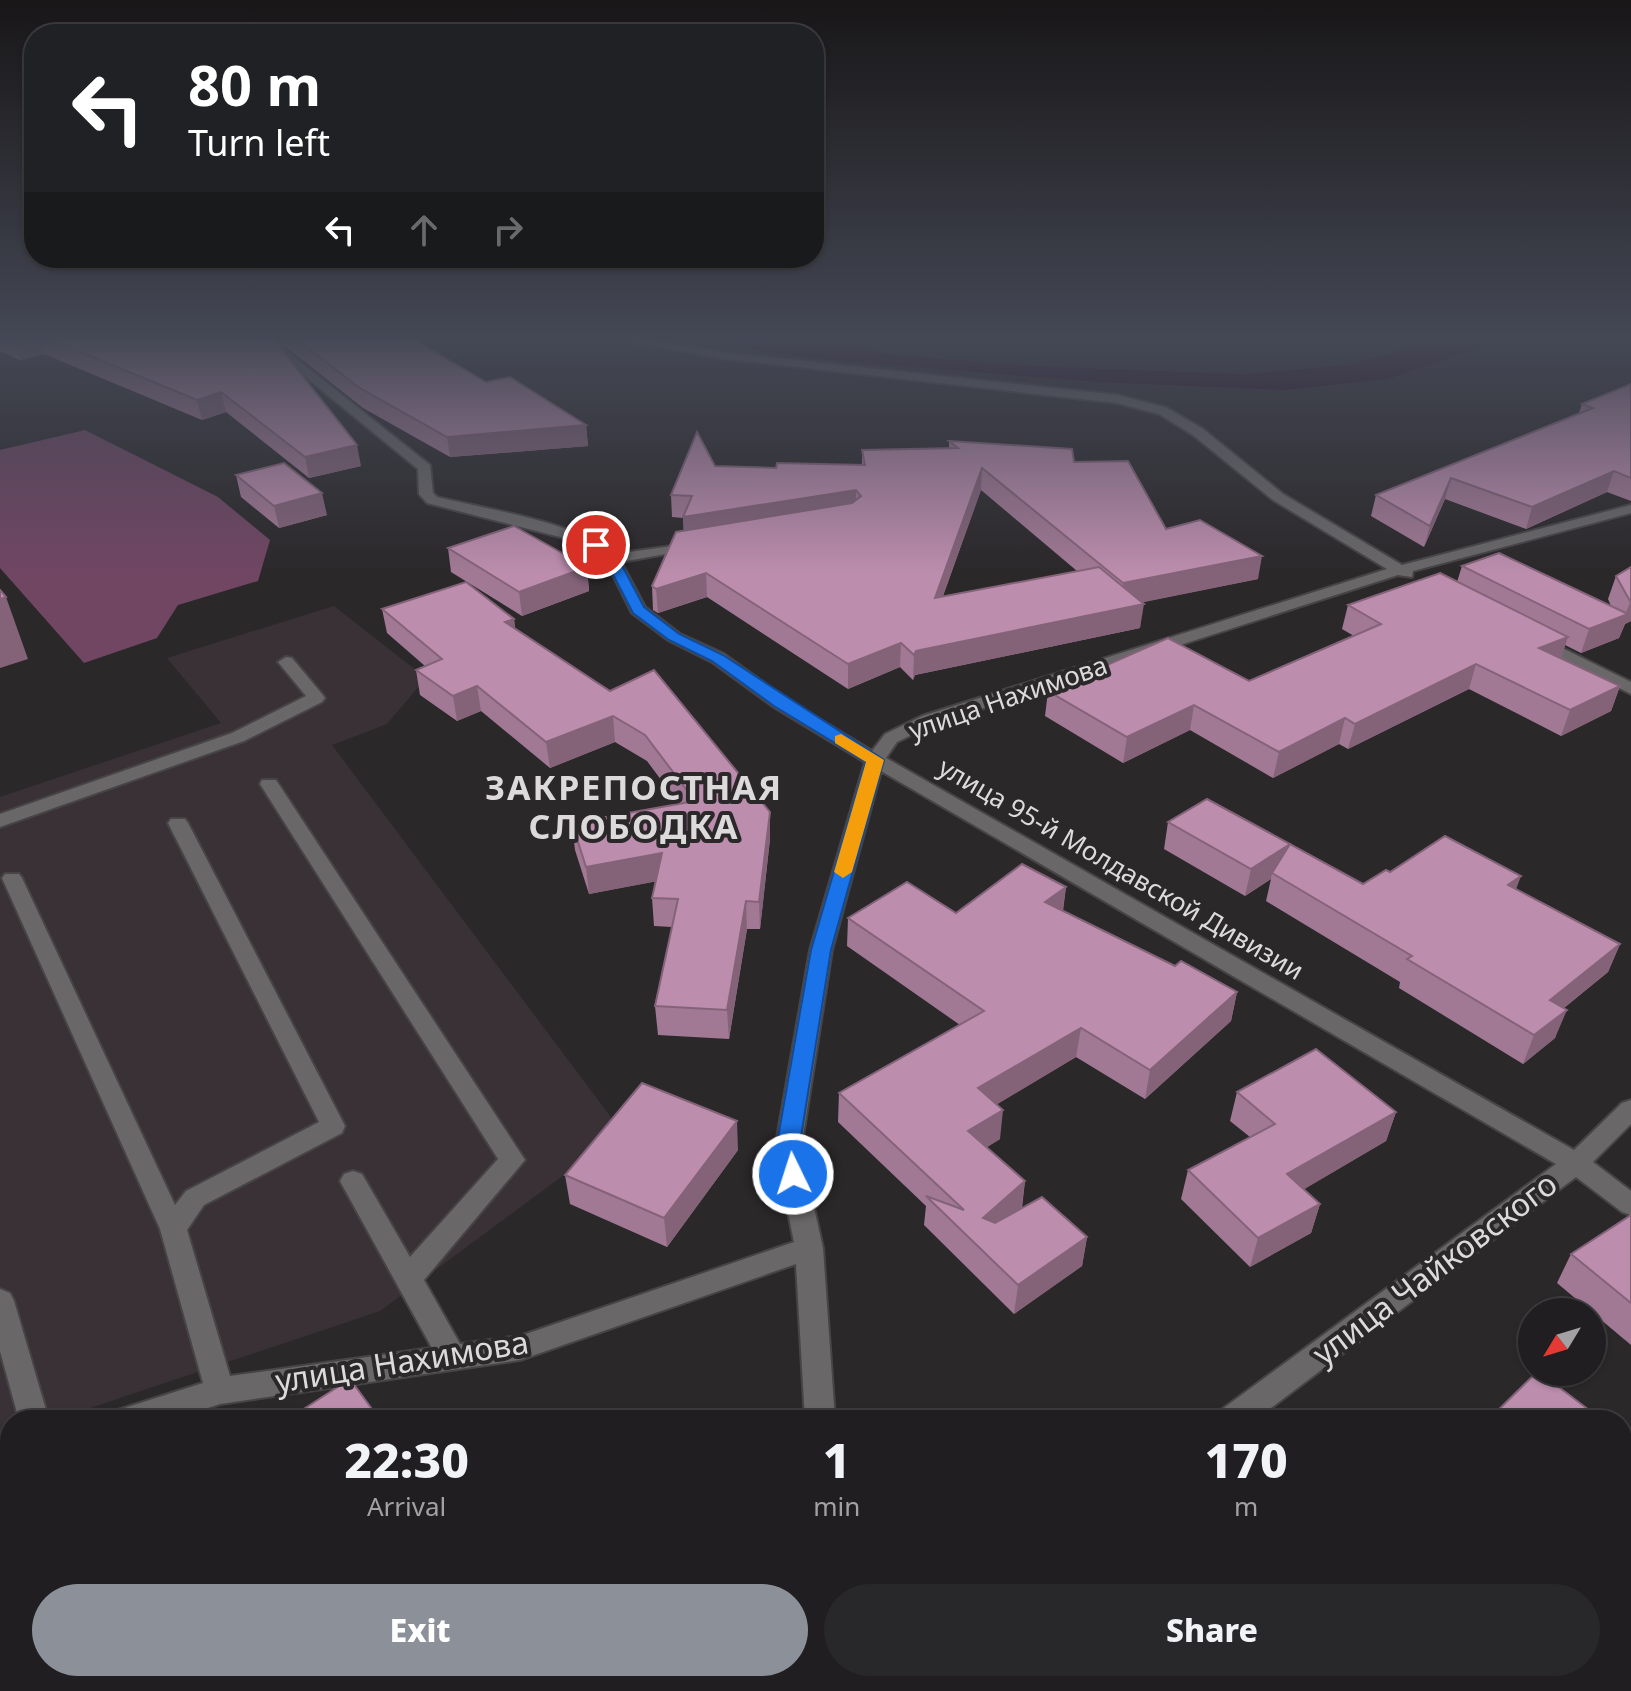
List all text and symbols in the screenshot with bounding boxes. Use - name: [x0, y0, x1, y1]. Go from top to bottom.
- text: 80 m: [188, 46, 321, 122]
- icon: left: [56, 56, 160, 160]
- text: Turn left: [188, 118, 330, 167]
- icon: left: [318, 208, 362, 252]
- icon: ahead: [402, 208, 446, 252]
- icon: right: [486, 208, 530, 252]
- pin: [562, 511, 630, 579]
- icon: arrive: [574, 523, 618, 567]
- street label: улица Нахимова: [904, 646, 1112, 748]
- street label: улица 95-й Молдавской Дивизии: [932, 749, 1311, 988]
- district label: ЗАКРЕПОСТНАЯ СЛОБОДКА: [485, 764, 783, 849]
- position arrow: [751, 1132, 835, 1216]
- street label: улица Чайковского: [1303, 1162, 1565, 1374]
- north arrow: [1518, 1298, 1606, 1386]
- map controls: [1518, 1298, 1606, 1386]
- street label: улица Нахимова: [272, 1319, 531, 1402]
- text: 22:30: [344, 1427, 469, 1492]
- text: 1: [823, 1427, 851, 1492]
- text: 170: [1205, 1427, 1288, 1492]
- text: Arrival: [367, 1488, 446, 1524]
- text: min: [813, 1488, 860, 1524]
- text: m: [1234, 1488, 1258, 1524]
- button: Exit: [32, 1584, 808, 1676]
- button: Share: [824, 1584, 1600, 1676]

